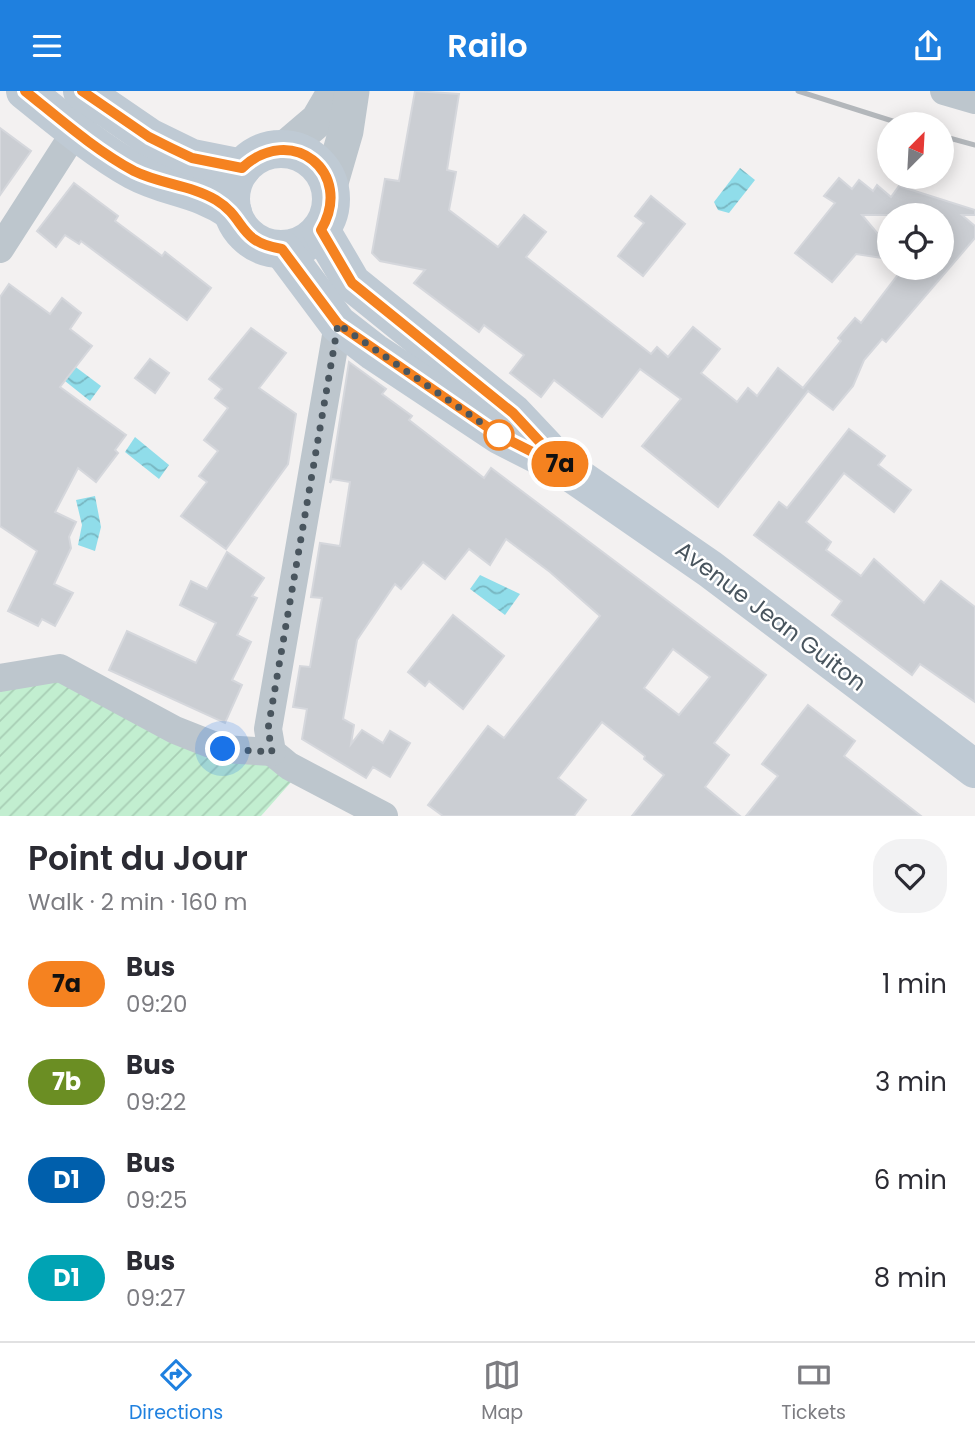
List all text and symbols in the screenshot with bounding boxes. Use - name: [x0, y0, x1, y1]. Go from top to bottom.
- text: Railo: [447, 23, 528, 68]
- icon: menu: [28, 27, 66, 65]
- icon: share: [909, 27, 947, 65]
- north arrow: [877, 112, 954, 189]
- map controls: [877, 112, 954, 280]
- button: locate: [877, 203, 954, 280]
- unlabelled marker: [484, 420, 514, 450]
- line badge: 7a: [528, 441, 592, 487]
- text: 7a: [545, 447, 575, 480]
- street label: Avenue Jean Guiton: [669, 534, 873, 698]
- your location: [205, 731, 240, 766]
- text: Point du Jour: [28, 835, 248, 882]
- button: heart: [873, 839, 947, 913]
- text: Walk · 2 min · 160 m: [28, 886, 248, 918]
- text: Bus: [126, 949, 175, 985]
- text: 1 min: [882, 966, 947, 1002]
- text: 7a: [52, 967, 81, 1000]
- text: 09:20: [126, 988, 188, 1020]
- text: Bus: [126, 1047, 175, 1083]
- text: 3 min: [875, 1064, 947, 1100]
- text: 7b: [52, 1065, 81, 1098]
- text: 09:22: [126, 1086, 186, 1118]
- text: Bus: [126, 1145, 175, 1181]
- text: 6 min: [874, 1162, 947, 1198]
- text: D1: [53, 1163, 80, 1196]
- text: 09:25: [126, 1184, 188, 1216]
- text: Bus: [126, 1243, 175, 1279]
- text: 8 min: [874, 1260, 947, 1296]
- text: D1: [53, 1261, 80, 1294]
- text: 09:27: [126, 1282, 186, 1314]
- tab: Directions: [129, 1356, 223, 1427]
- tab: Map: [481, 1356, 523, 1427]
- tab: Tickets: [781, 1356, 846, 1427]

